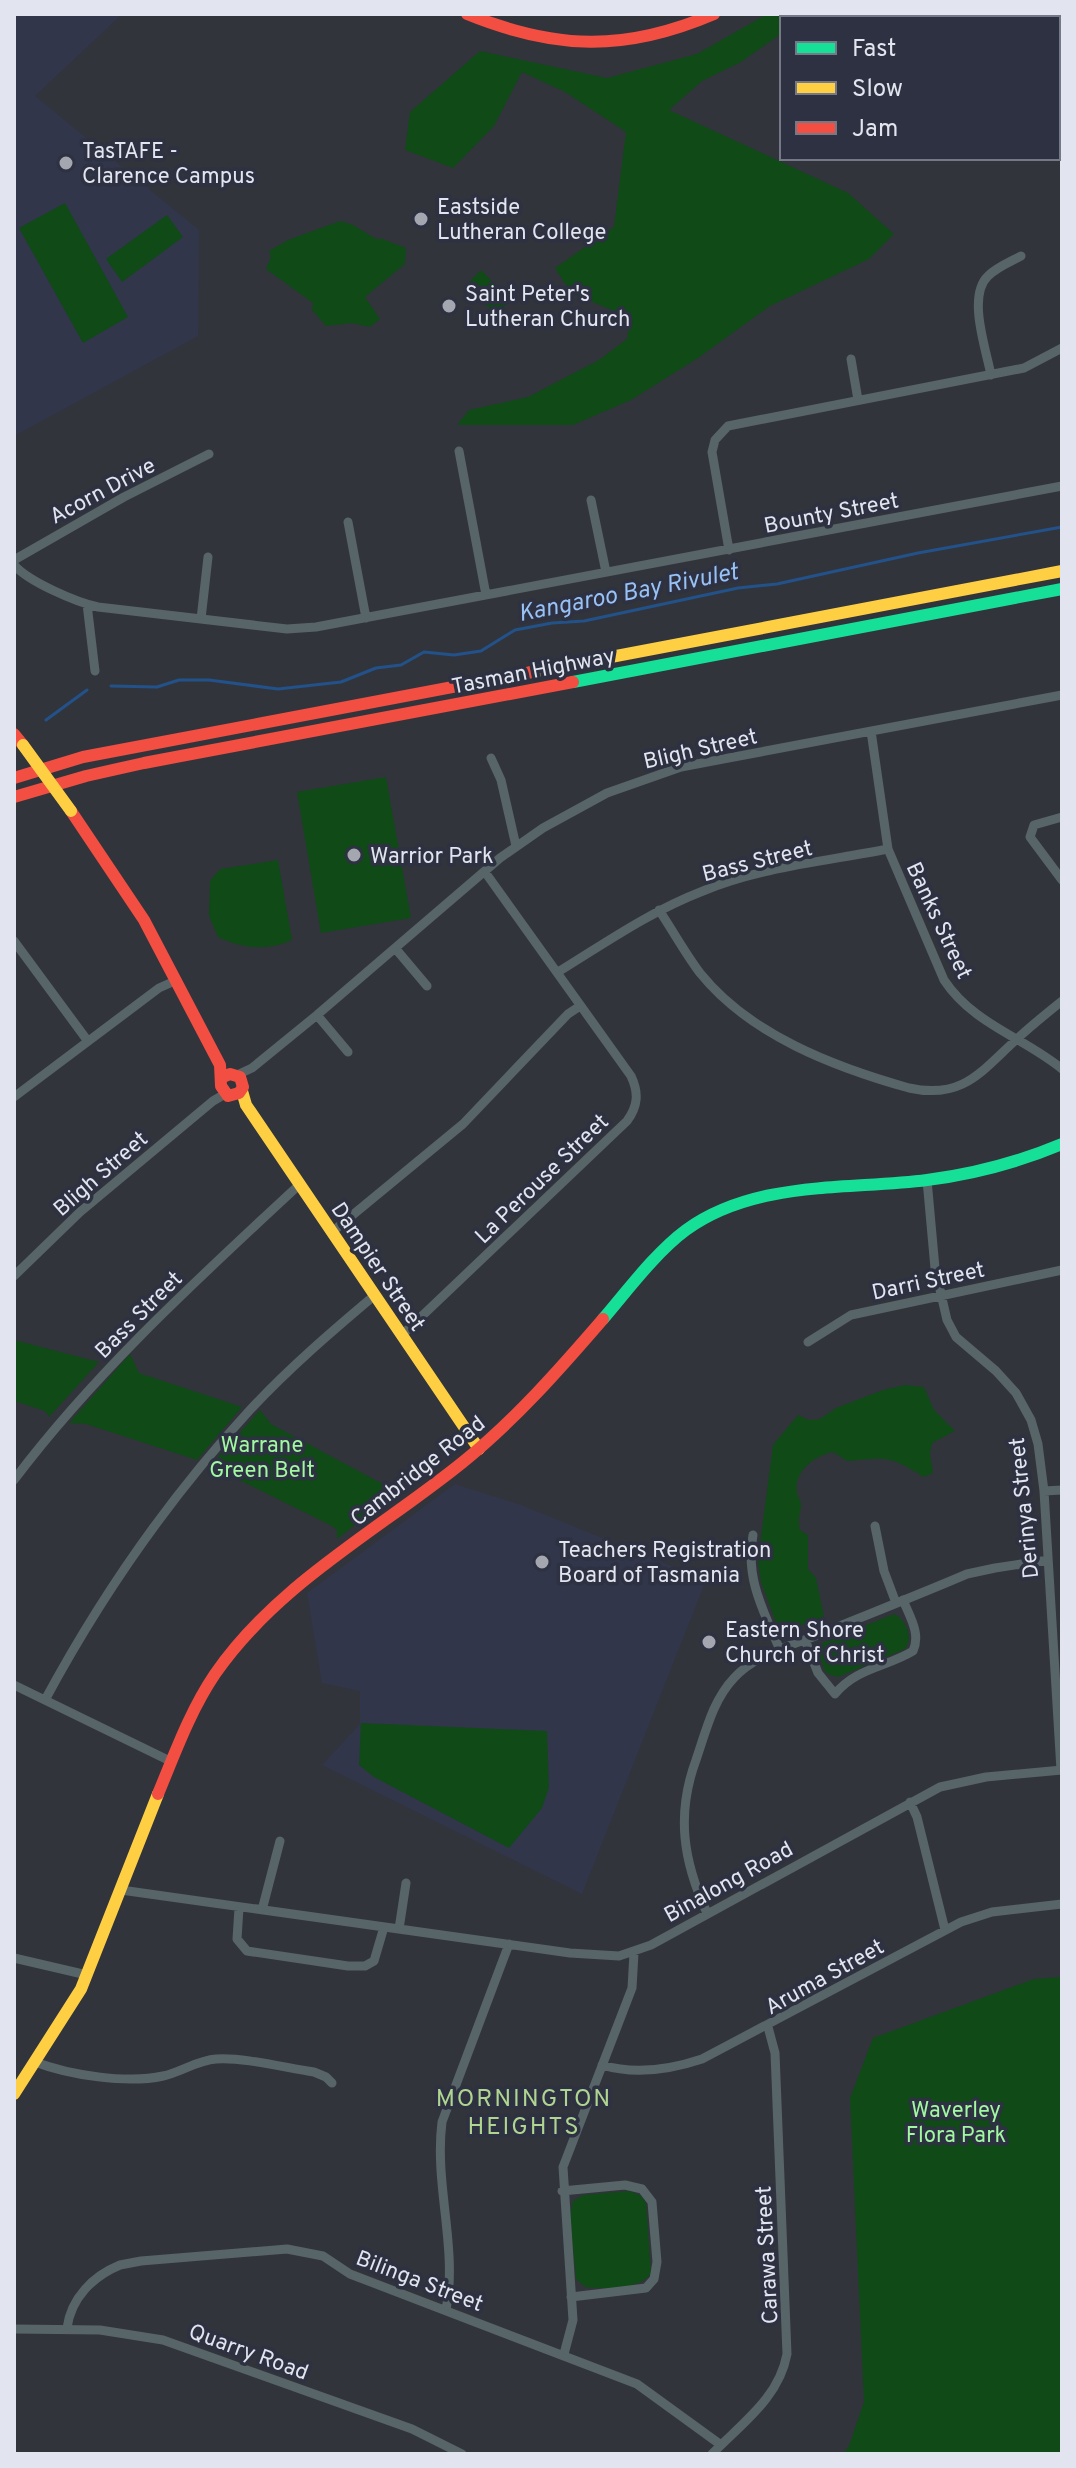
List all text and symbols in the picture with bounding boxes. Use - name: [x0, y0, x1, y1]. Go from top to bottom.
- legend: [780, 16, 1060, 160]
- text: Fast: [852, 35, 896, 65]
- text: Slow: [852, 75, 903, 105]
- text: Jam: [852, 115, 898, 145]
- place label: TasTAFE - Clarence Campus: [82, 139, 255, 191]
- marker: TasTAFE - Clarence Campus: [57, 154, 75, 172]
- place label: Eastside Lutheran College: [437, 195, 606, 247]
- marker: Eastside Lutheran College: [412, 210, 430, 228]
- place label: Saint Peter's Lutheran Church: [465, 282, 630, 334]
- marker: Saint Peter's Lutheran Church: [440, 297, 458, 315]
- street label: Acorn Drive: [46, 453, 161, 531]
- street label: Bounty Street: [762, 488, 901, 541]
- water label: Kangaroo Bay Rivulet: [516, 558, 742, 630]
- street label: Tasman Highway: [450, 643, 617, 702]
- street label: Bligh Street: [641, 724, 760, 777]
- street label: Bass Street: [700, 836, 815, 889]
- place label: Warrior Park: [370, 844, 494, 871]
- marker: Warrior Park: [345, 846, 363, 864]
- street label: Banks Street: [899, 858, 977, 984]
- street label: La Perouse Street: [470, 1109, 615, 1250]
- street label: Bligh Street: [49, 1127, 154, 1223]
- street label: Dampier Street: [324, 1198, 430, 1337]
- street label: Darri Street: [870, 1257, 987, 1308]
- street label: Bass Street: [90, 1266, 189, 1365]
- street label: Cambridge Road: [346, 1411, 491, 1533]
- park label: Warrane Green Belt: [209, 1433, 315, 1485]
- street label: Derinya Street: [1005, 1436, 1046, 1580]
- place label: Teachers Registration Board of Tasmania: [558, 1538, 771, 1590]
- marker: Teachers Registration Board of Tasmania: [533, 1553, 551, 1571]
- place label: Eastern Shore Church of Christ: [725, 1618, 885, 1670]
- marker: Eastern Shore Church of Christ: [700, 1633, 718, 1651]
- street label: Binalong Road: [660, 1837, 798, 1930]
- street label: Aruma Street: [761, 1934, 889, 2022]
- district label: MORNINGTON HEIGHTS: [436, 2085, 612, 2143]
- park label: Waverley Flora Park: [906, 2098, 1006, 2150]
- street label: Carawa Street: [751, 2185, 786, 2325]
- street label: Bilinga Street: [352, 2246, 486, 2319]
- street label: Quarry Road: [185, 2319, 312, 2387]

